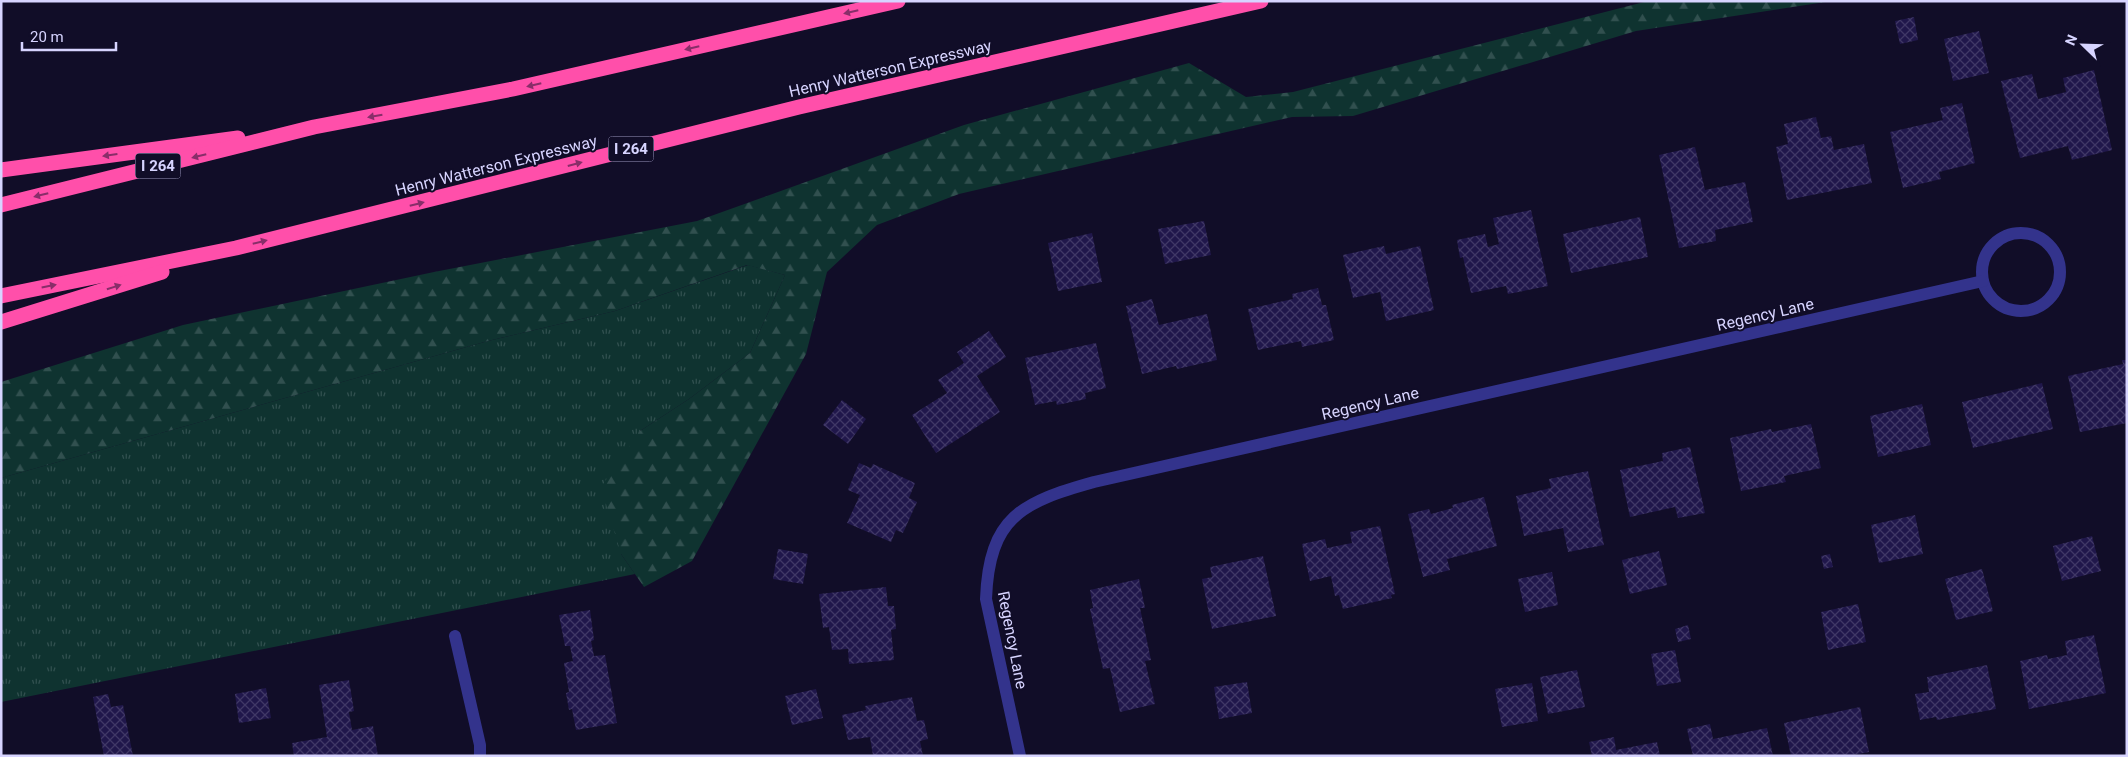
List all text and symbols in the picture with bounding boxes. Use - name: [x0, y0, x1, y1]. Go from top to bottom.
- one-way arrow: [843, 8, 858, 16]
- scale bar: [22, 20, 116, 52]
- north arrow: [2058, 20, 2108, 70]
- text: 20 m: [30, 28, 64, 46]
- text: N: [2062, 32, 2080, 48]
- street label: Henry Watterson Expressway: [787, 36, 994, 101]
- one-way arrow: [685, 44, 700, 52]
- one-way arrow: [526, 81, 542, 89]
- one-way arrow: [366, 113, 382, 121]
- street label: Henry Watterson Expressway: [393, 131, 600, 200]
- road number: I 264: [608, 136, 654, 162]
- one-way arrow: [101, 151, 117, 159]
- one-way arrow: [191, 152, 206, 160]
- road number: I 264: [136, 154, 180, 178]
- one-way arrow: [567, 159, 582, 167]
- one-way arrow: [34, 192, 49, 200]
- one-way arrow: [410, 200, 425, 208]
- one-way arrow: [252, 238, 267, 246]
- one-way arrow: [41, 282, 57, 290]
- one-way arrow: [107, 282, 122, 290]
- street label: Regency Lane: [1715, 294, 1816, 335]
- street label: Regency Lane: [1320, 383, 1421, 424]
- street label: Regency Lane: [994, 590, 1031, 691]

